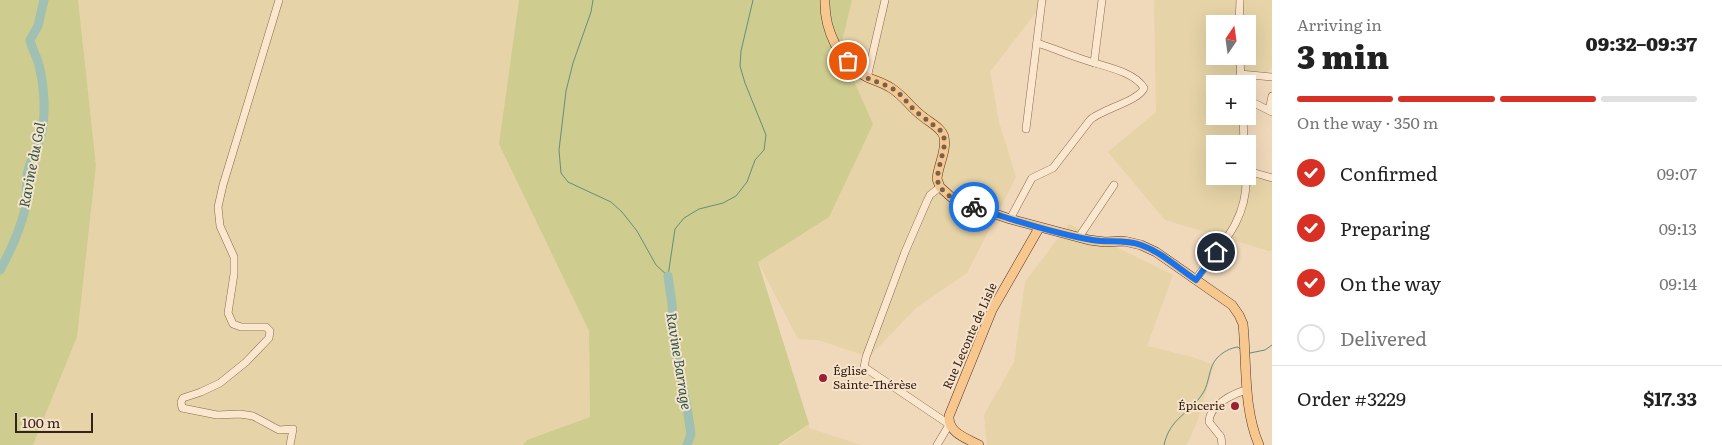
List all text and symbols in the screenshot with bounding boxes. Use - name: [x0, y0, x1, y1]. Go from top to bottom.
- text: Arriving in: [1297, 12, 1382, 36]
- north arrow: [1206, 15, 1256, 65]
- map controls: [1206, 15, 1256, 185]
- text: 09:32–09:37: [1586, 29, 1697, 57]
- text: 3 min: [1297, 31, 1389, 79]
- pin: [827, 40, 869, 82]
- icon: bag: [834, 47, 862, 75]
- button: +: [1206, 75, 1256, 125]
- text: On the way · 350 m: [1297, 110, 1438, 134]
- water label: Ravine du Gol: [13, 120, 49, 209]
- button: −: [1206, 135, 1256, 185]
- icon: check: [1297, 159, 1325, 187]
- text: Confirmed: [1340, 159, 1438, 187]
- text: 09:07: [1657, 161, 1697, 185]
- courier: [949, 182, 999, 232]
- icon: bike: [960, 193, 988, 221]
- icon: check: [1297, 214, 1325, 242]
- text: Preparing: [1340, 214, 1430, 242]
- text: 09:13: [1659, 216, 1697, 240]
- pin: [1195, 231, 1237, 273]
- icon: home: [1202, 238, 1230, 266]
- icon: check: [1297, 269, 1325, 297]
- text: On the way: [1340, 269, 1441, 297]
- text: 09:14: [1659, 271, 1697, 295]
- street label: Rue Leconte de Lisle: [937, 279, 1001, 392]
- water label: Ravine Barrage: [662, 311, 698, 411]
- text: Delivered: [1340, 324, 1427, 352]
- place label: Église Sainte-Thérèse: [833, 361, 917, 393]
- marker: Église Sainte-Thérèse: [817, 372, 829, 384]
- text: Order #3229: [1297, 384, 1406, 412]
- text: $17.33: [1643, 384, 1697, 412]
- place label: Épicerie: [1178, 396, 1225, 414]
- marker: Épicerie: [1229, 400, 1241, 412]
- scale bar: [15, 410, 92, 433]
- text: 100 m: [22, 412, 60, 432]

